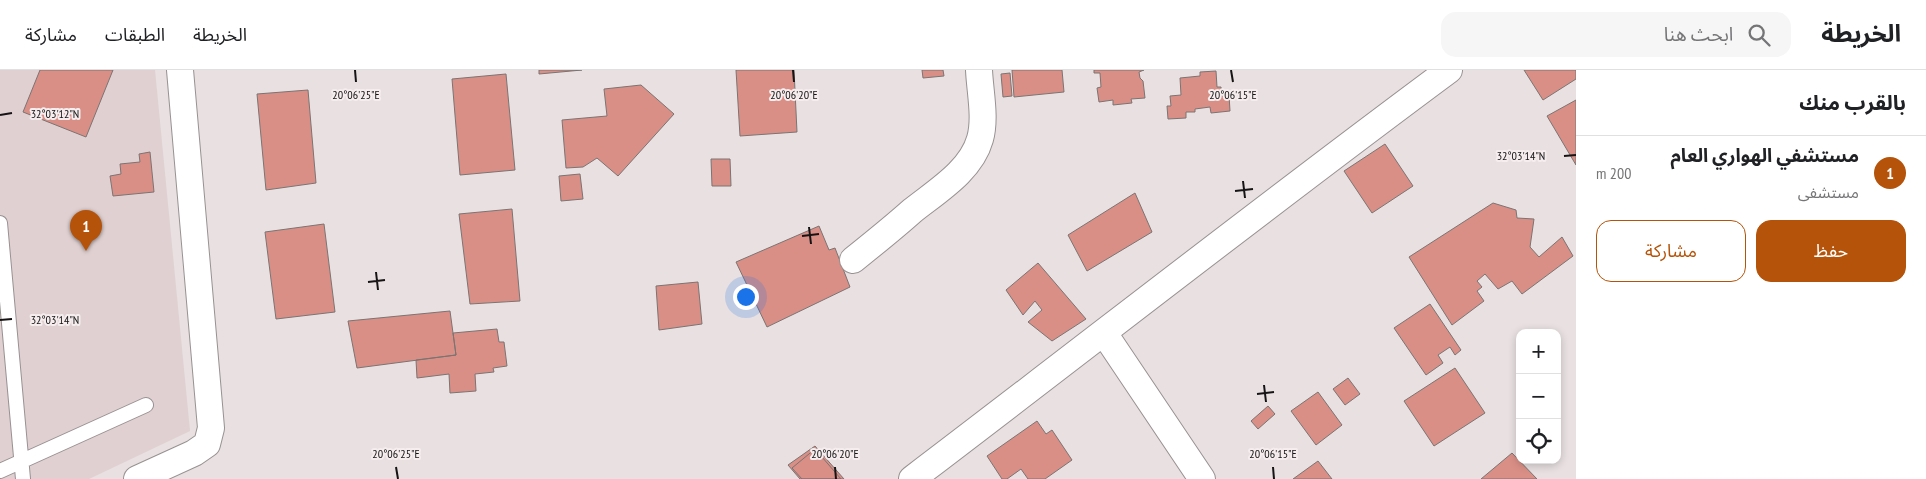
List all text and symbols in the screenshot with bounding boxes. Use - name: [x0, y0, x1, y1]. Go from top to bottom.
- search box: [1441, 12, 1791, 57]
- text: الخريطة: [1821, 18, 1901, 49]
- icon: search: [1745, 21, 1773, 49]
- text: ابحث هنا: [1664, 22, 1733, 46]
- text: مشاركة: [25, 23, 77, 46]
- text: الطبقات: [105, 23, 165, 46]
- text: الخريطة: [193, 23, 247, 46]
- text: 20°06'25"E: [332, 87, 380, 102]
- text: 20°06'20"E: [770, 87, 818, 102]
- text: 20°06'15"E: [1209, 87, 1257, 102]
- text: بالقرب منك: [1799, 89, 1906, 116]
- text: 32°03'12"N: [31, 106, 79, 121]
- text: مستشفي الهواري العام: [1670, 143, 1859, 167]
- text: 32°03'14"N: [1497, 148, 1545, 163]
- text: 200 m: [1596, 163, 1631, 183]
- text: 1: [1886, 163, 1894, 183]
- text: مستشفى: [1798, 182, 1859, 202]
- pin: 1: [70, 210, 102, 251]
- button: مشاركة: [1596, 220, 1746, 282]
- button: حفظ: [1756, 220, 1906, 282]
- your location: [733, 284, 759, 310]
- text: 32°03'14"N: [31, 312, 79, 327]
- map controls: [1516, 329, 1561, 464]
- button: +: [1516, 329, 1561, 374]
- button: −: [1516, 374, 1561, 419]
- button: locate: [1516, 419, 1561, 464]
- text: 20°06'25"E: [372, 446, 420, 461]
- text: 20°06'20"E: [811, 446, 859, 461]
- text: 20°06'15"E: [1249, 446, 1297, 461]

